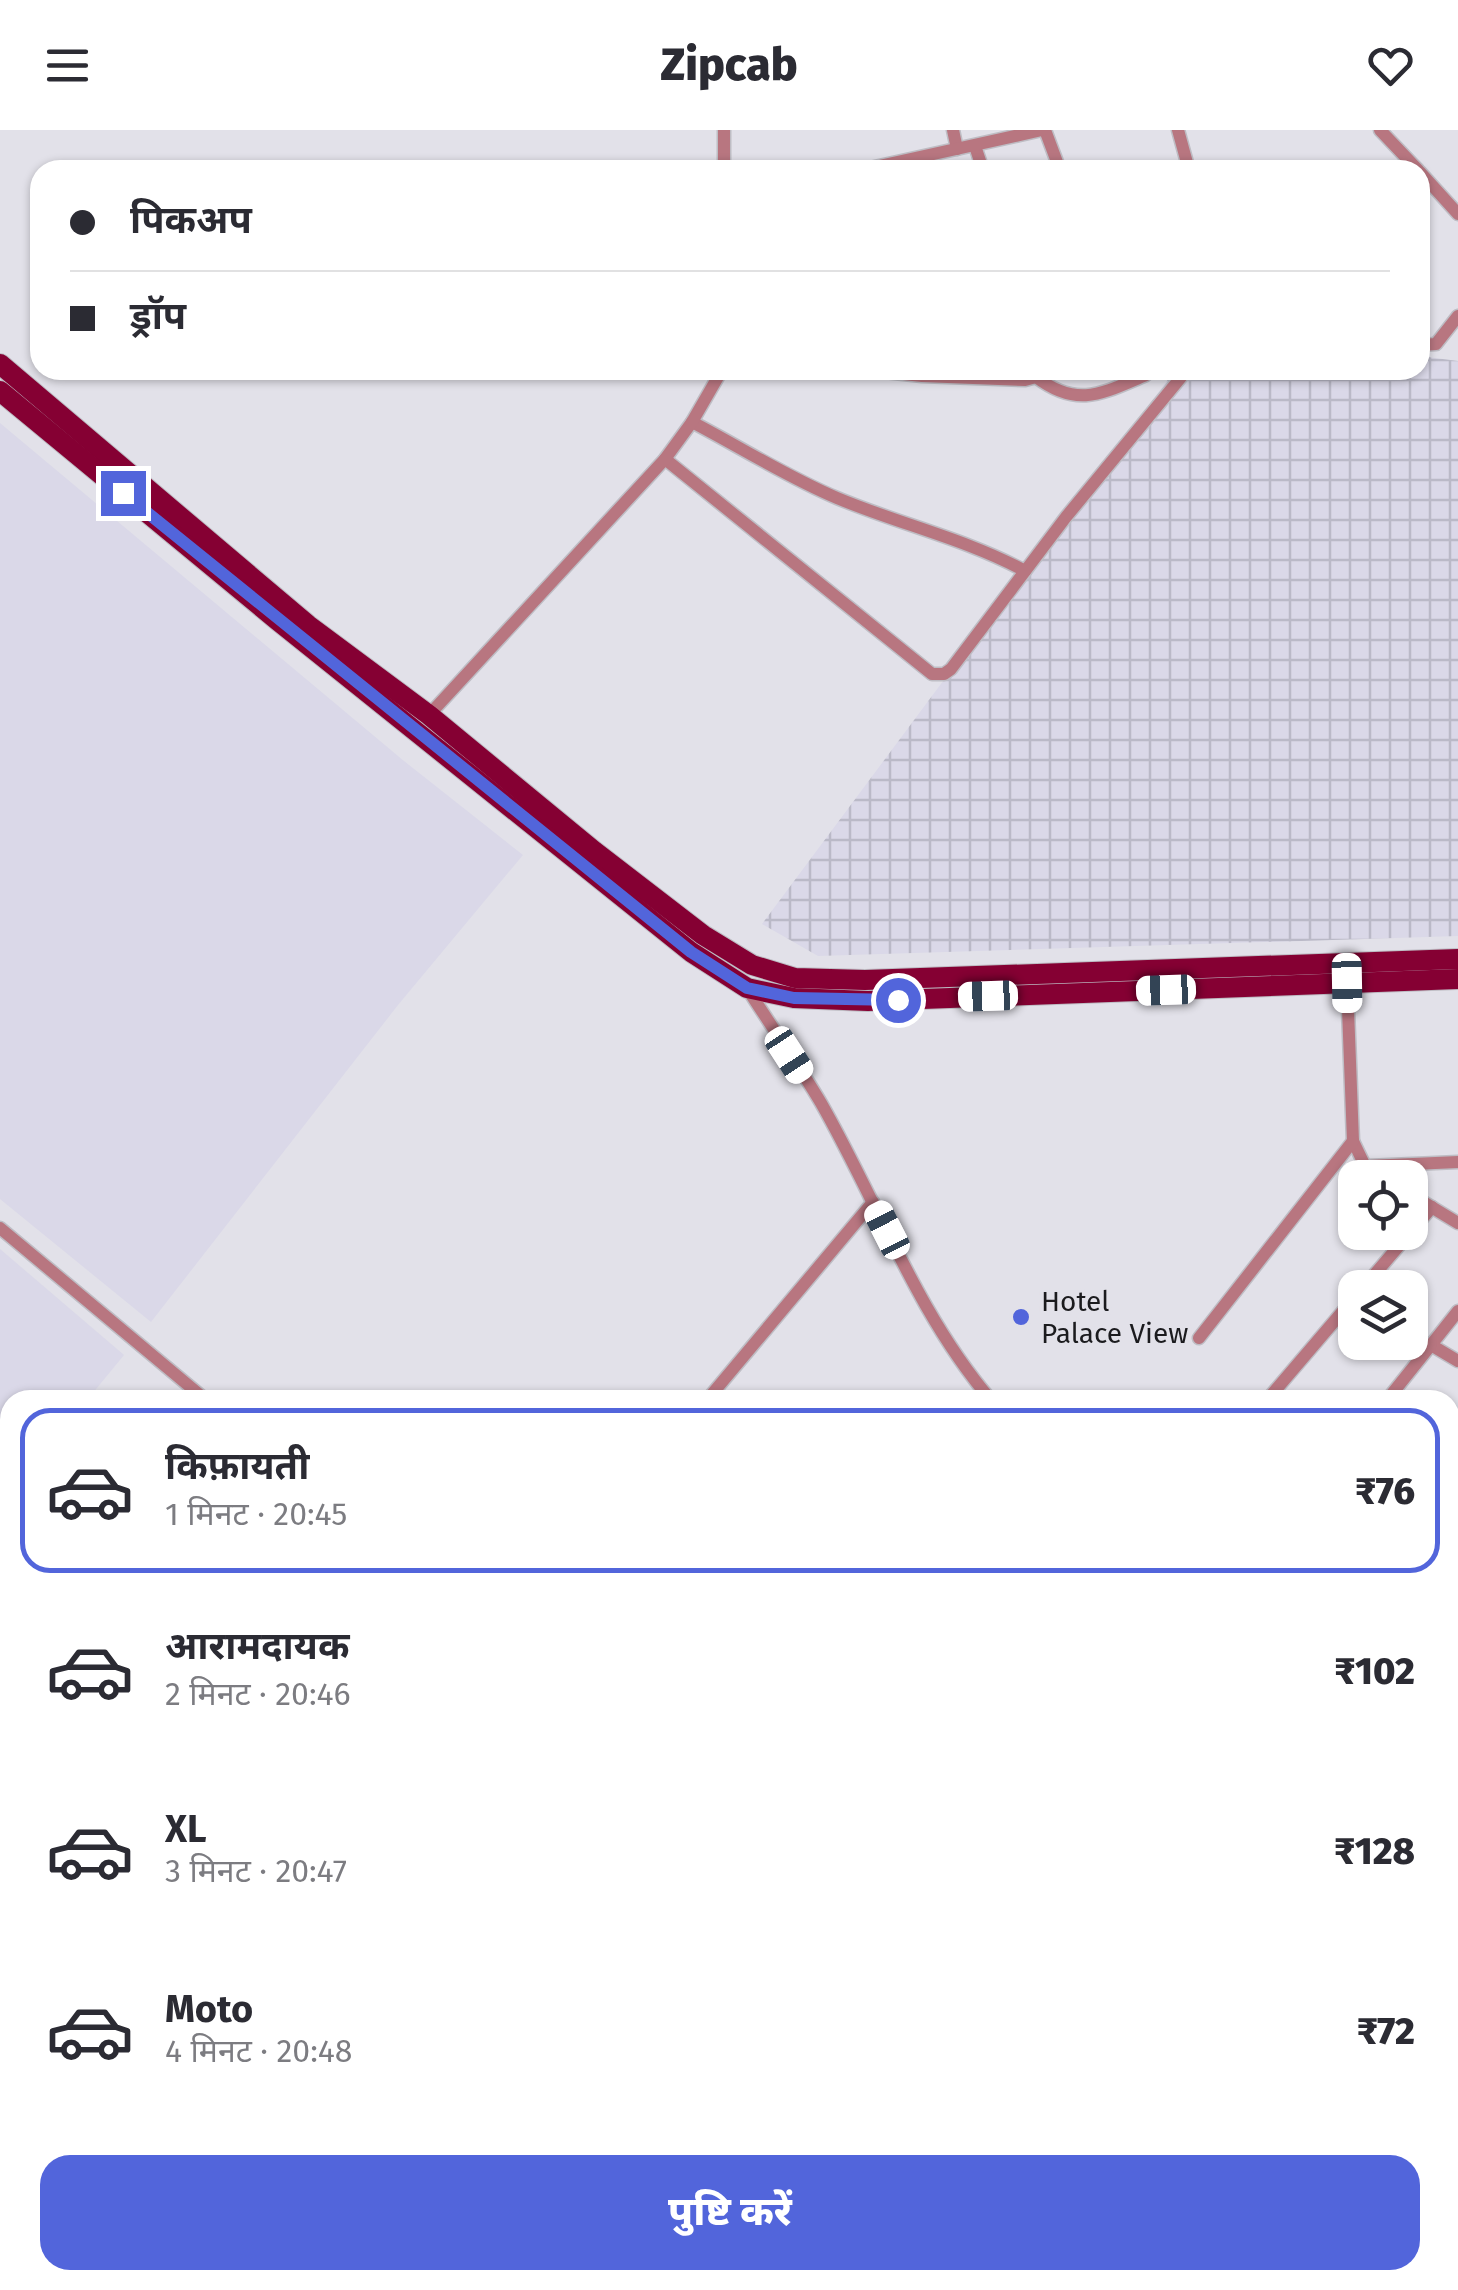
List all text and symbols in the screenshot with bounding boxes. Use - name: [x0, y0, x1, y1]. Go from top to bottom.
- icon: menu: [40, 38, 95, 93]
- text: Zipcab: [660, 38, 798, 92]
- icon: heart: [1363, 38, 1418, 93]
- text: पिकअप: [130, 197, 252, 243]
- text: ड्रॉप: [130, 293, 186, 339]
- route end: [101, 471, 146, 516]
- car: [1331, 953, 1363, 1013]
- car: [1135, 974, 1197, 1006]
- route start: [876, 978, 921, 1023]
- car: [957, 980, 1019, 1012]
- car: [760, 1022, 818, 1088]
- map controls: [1338, 1160, 1428, 1360]
- button: locate: [1338, 1160, 1428, 1250]
- car: [860, 1196, 914, 1264]
- button: layers: [1338, 1270, 1428, 1360]
- place label: Hotel Palace View: [1041, 1285, 1188, 1350]
- marker: Hotel Palace View: [1010, 1306, 1032, 1328]
- text: किफ़ायती: [165, 1443, 309, 1489]
- icon: car: [45, 1446, 135, 1536]
- text: ₹76: [1355, 1468, 1415, 1514]
- text: 1 मिनट · 20:45: [165, 1495, 347, 1533]
- text: आरामदायक: [165, 1623, 349, 1669]
- icon: car: [45, 1626, 135, 1716]
- text: ₹102: [1334, 1648, 1415, 1694]
- text: 2 मिनट · 20:46: [165, 1675, 351, 1713]
- icon: car: [45, 1806, 135, 1896]
- text: XL: [165, 1806, 207, 1852]
- text: ₹128: [1334, 1828, 1415, 1874]
- text: 3 मिनट · 20:47: [165, 1852, 347, 1890]
- icon: car: [45, 1986, 135, 2076]
- text: Moto: [165, 1986, 253, 2032]
- text: ₹72: [1357, 2008, 1415, 2054]
- text: 4 मिनट · 20:48: [165, 2032, 352, 2070]
- button: पुष्टि करें: [40, 2155, 1420, 2270]

